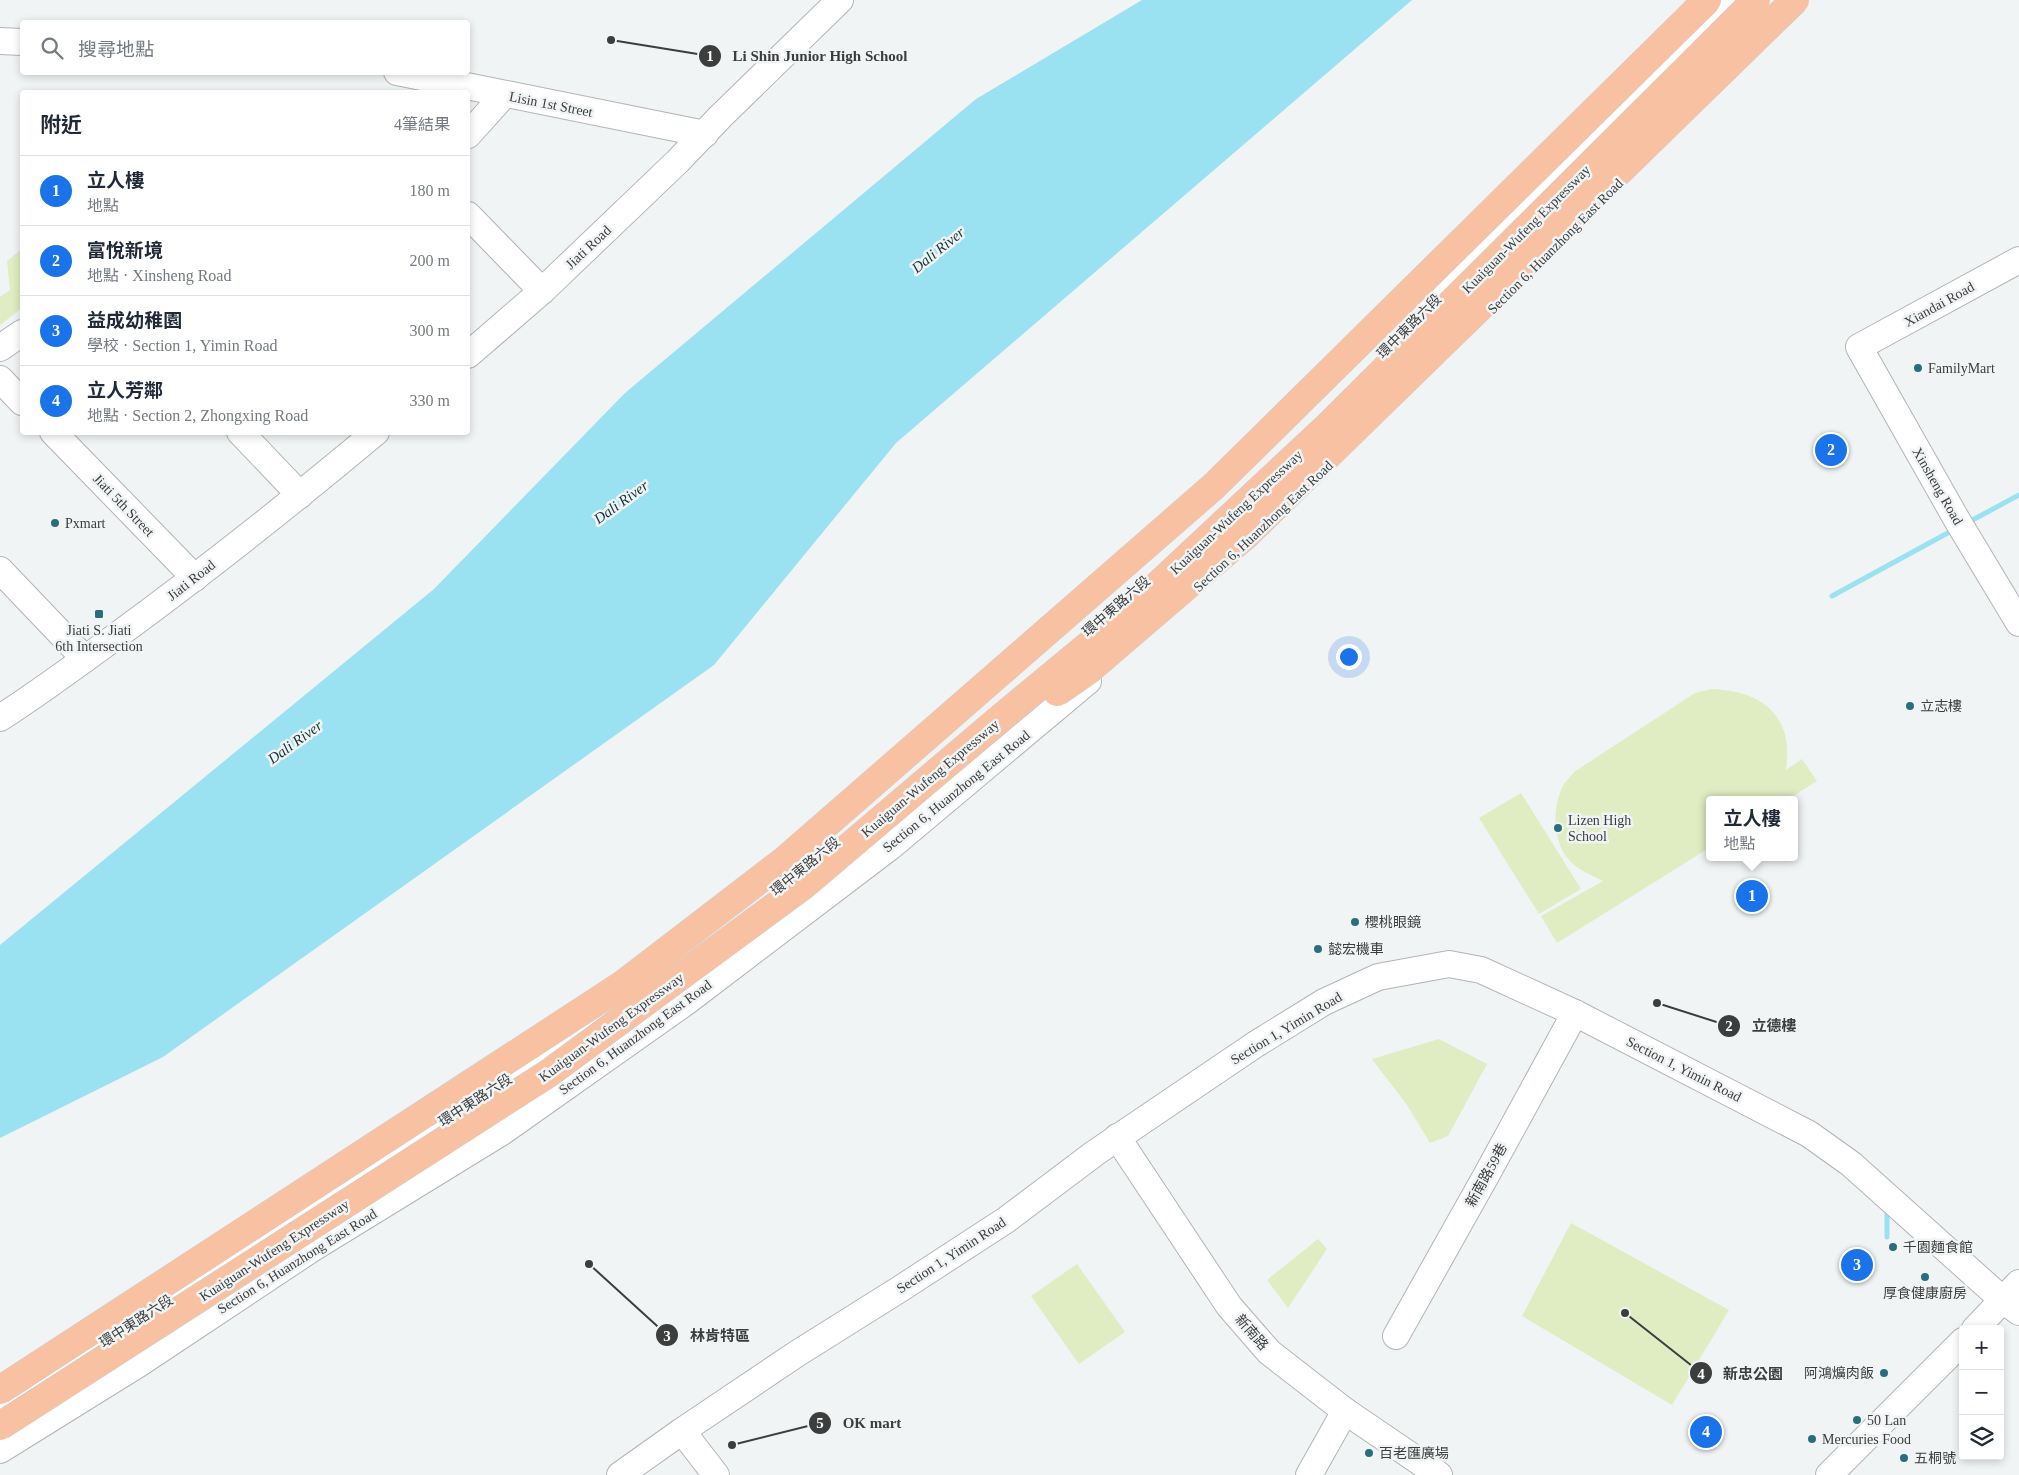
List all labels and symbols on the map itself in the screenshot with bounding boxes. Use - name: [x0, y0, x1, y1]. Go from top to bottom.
- callout: Li Shin Junior High School: [698, 41, 918, 71]
- text: 1: [706, 48, 714, 64]
- text: Li Shin Junior High School: [733, 48, 907, 64]
- street label: Lisin 1st Street: [508, 89, 594, 120]
- street label: Kuaiguan-Wufeng Expressway: [1459, 162, 1593, 296]
- street label: Section 6, Huanzhong East Road: [1485, 176, 1626, 317]
- street label: Jiati Road: [563, 223, 614, 272]
- water label: Dali River: [908, 224, 968, 277]
- street label: Xiandai Road: [1902, 279, 1977, 330]
- street label: 環中東路六段: [1374, 291, 1444, 361]
- place label: FamilyMart: [1928, 361, 1995, 376]
- marker: FamilyMart: [1912, 362, 1924, 374]
- pin: 2: [1815, 431, 1847, 469]
- street label: Xinsheng Road: [1909, 445, 1966, 528]
- street label: Kuaiguan-Wufeng Expressway: [1167, 447, 1305, 577]
- street label: Section 6, Huanzhong East Road: [1191, 458, 1336, 595]
- street label: Jiati 5th Street: [90, 471, 157, 540]
- water label: Dali River: [590, 477, 651, 528]
- place label: Pxmart: [65, 516, 106, 531]
- marker: Pxmart: [49, 517, 61, 529]
- street label: Jiati Road: [164, 557, 218, 604]
- street label: 環中東路六段: [1080, 573, 1153, 640]
- marker: Jiati S. Jiati 6th Intersection: [93, 608, 105, 620]
- place label: Jiati S. Jiati 6th Intersection: [55, 623, 143, 654]
- your location: [1336, 644, 1362, 670]
- place label: 立志樓: [1920, 699, 1962, 714]
- marker: 立志樓: [1904, 700, 1916, 712]
- street label: Kuaiguan-Wufeng Expressway: [859, 716, 1002, 840]
- water label: Dali River: [264, 717, 325, 768]
- street label: Section 6, Huanzhong East Road: [880, 727, 1033, 855]
- place label: Lizen High School: [1568, 813, 1631, 844]
- marker: Lizen High School: [1552, 822, 1564, 834]
- street label: 環中東路六段: [768, 834, 843, 899]
- pin: 1: [1736, 877, 1768, 915]
- place label: 櫻桃眼鏡: [1365, 915, 1421, 930]
- marker: 櫻桃眼鏡: [1349, 916, 1361, 928]
- place label: 懿宏機車: [1328, 941, 1384, 957]
- marker: 懿宏機車: [1312, 943, 1324, 955]
- street label: Kuaiguan-Wufeng Expressway: [536, 970, 686, 1085]
- street label: Section 6, Huanzhong East Road: [556, 977, 714, 1098]
- street label: Section 1, Yimin Road: [1228, 989, 1345, 1068]
- callout: 立德樓: [1716, 1011, 1806, 1041]
- text: 立德樓: [1751, 1017, 1797, 1034]
- text: 2: [1725, 1018, 1733, 1034]
- street label: Section 1, Yimin Road: [1624, 1034, 1744, 1105]
- street label: 環中東路六段: [436, 1071, 515, 1130]
- street label: 新南路59巷: [1463, 1141, 1510, 1209]
- street label: Kuaiguan-Wufeng Expressway: [197, 1197, 352, 1304]
- street label: Section 6, Huanzhong East Road: [215, 1206, 380, 1317]
- street label: Section 1, Yimin Road: [894, 1215, 1009, 1296]
- place label: 千園麵食館: [1903, 1240, 1973, 1255]
- marker: 千園麵食館: [1887, 1241, 1899, 1253]
- pin: 3: [1841, 1246, 1873, 1284]
- marker: 厚食健康廚房: [1919, 1271, 1931, 1283]
- place label: 厚食健康廚房: [1883, 1285, 1967, 1301]
- street label: 環中東路六段: [97, 1292, 176, 1351]
- street label: 新南路: [1232, 1312, 1271, 1353]
- callout: 林肯特區: [655, 1320, 760, 1350]
- text: 林肯特區: [690, 1327, 750, 1344]
- text: 3: [663, 1328, 671, 1344]
- callout: 新忠公園: [1688, 1358, 1793, 1388]
- place label: 阿鴻爌肉飯: [1804, 1365, 1874, 1381]
- text: 4: [1697, 1366, 1705, 1382]
- text: 新忠公園: [1723, 1366, 1783, 1382]
- marker: 阿鴻爌肉飯: [1878, 1367, 1890, 1379]
- callout: OK mart: [807, 1408, 911, 1438]
- pin: 4: [1690, 1413, 1722, 1451]
- place label: 50 Lan: [1867, 1413, 1906, 1428]
- marker: 50 Lan: [1851, 1414, 1863, 1426]
- text: 5: [816, 1415, 824, 1431]
- text: OK mart: [843, 1415, 901, 1431]
- place label: Mercuries Food: [1822, 1432, 1911, 1447]
- marker: Mercuries Food: [1806, 1433, 1818, 1445]
- place label: 百老匯廣場: [1379, 1446, 1449, 1461]
- marker: 百老匯廣場: [1363, 1447, 1375, 1459]
- place label: 五桐號: [1914, 1451, 1956, 1466]
- marker: 五桐號: [1898, 1452, 1910, 1464]

